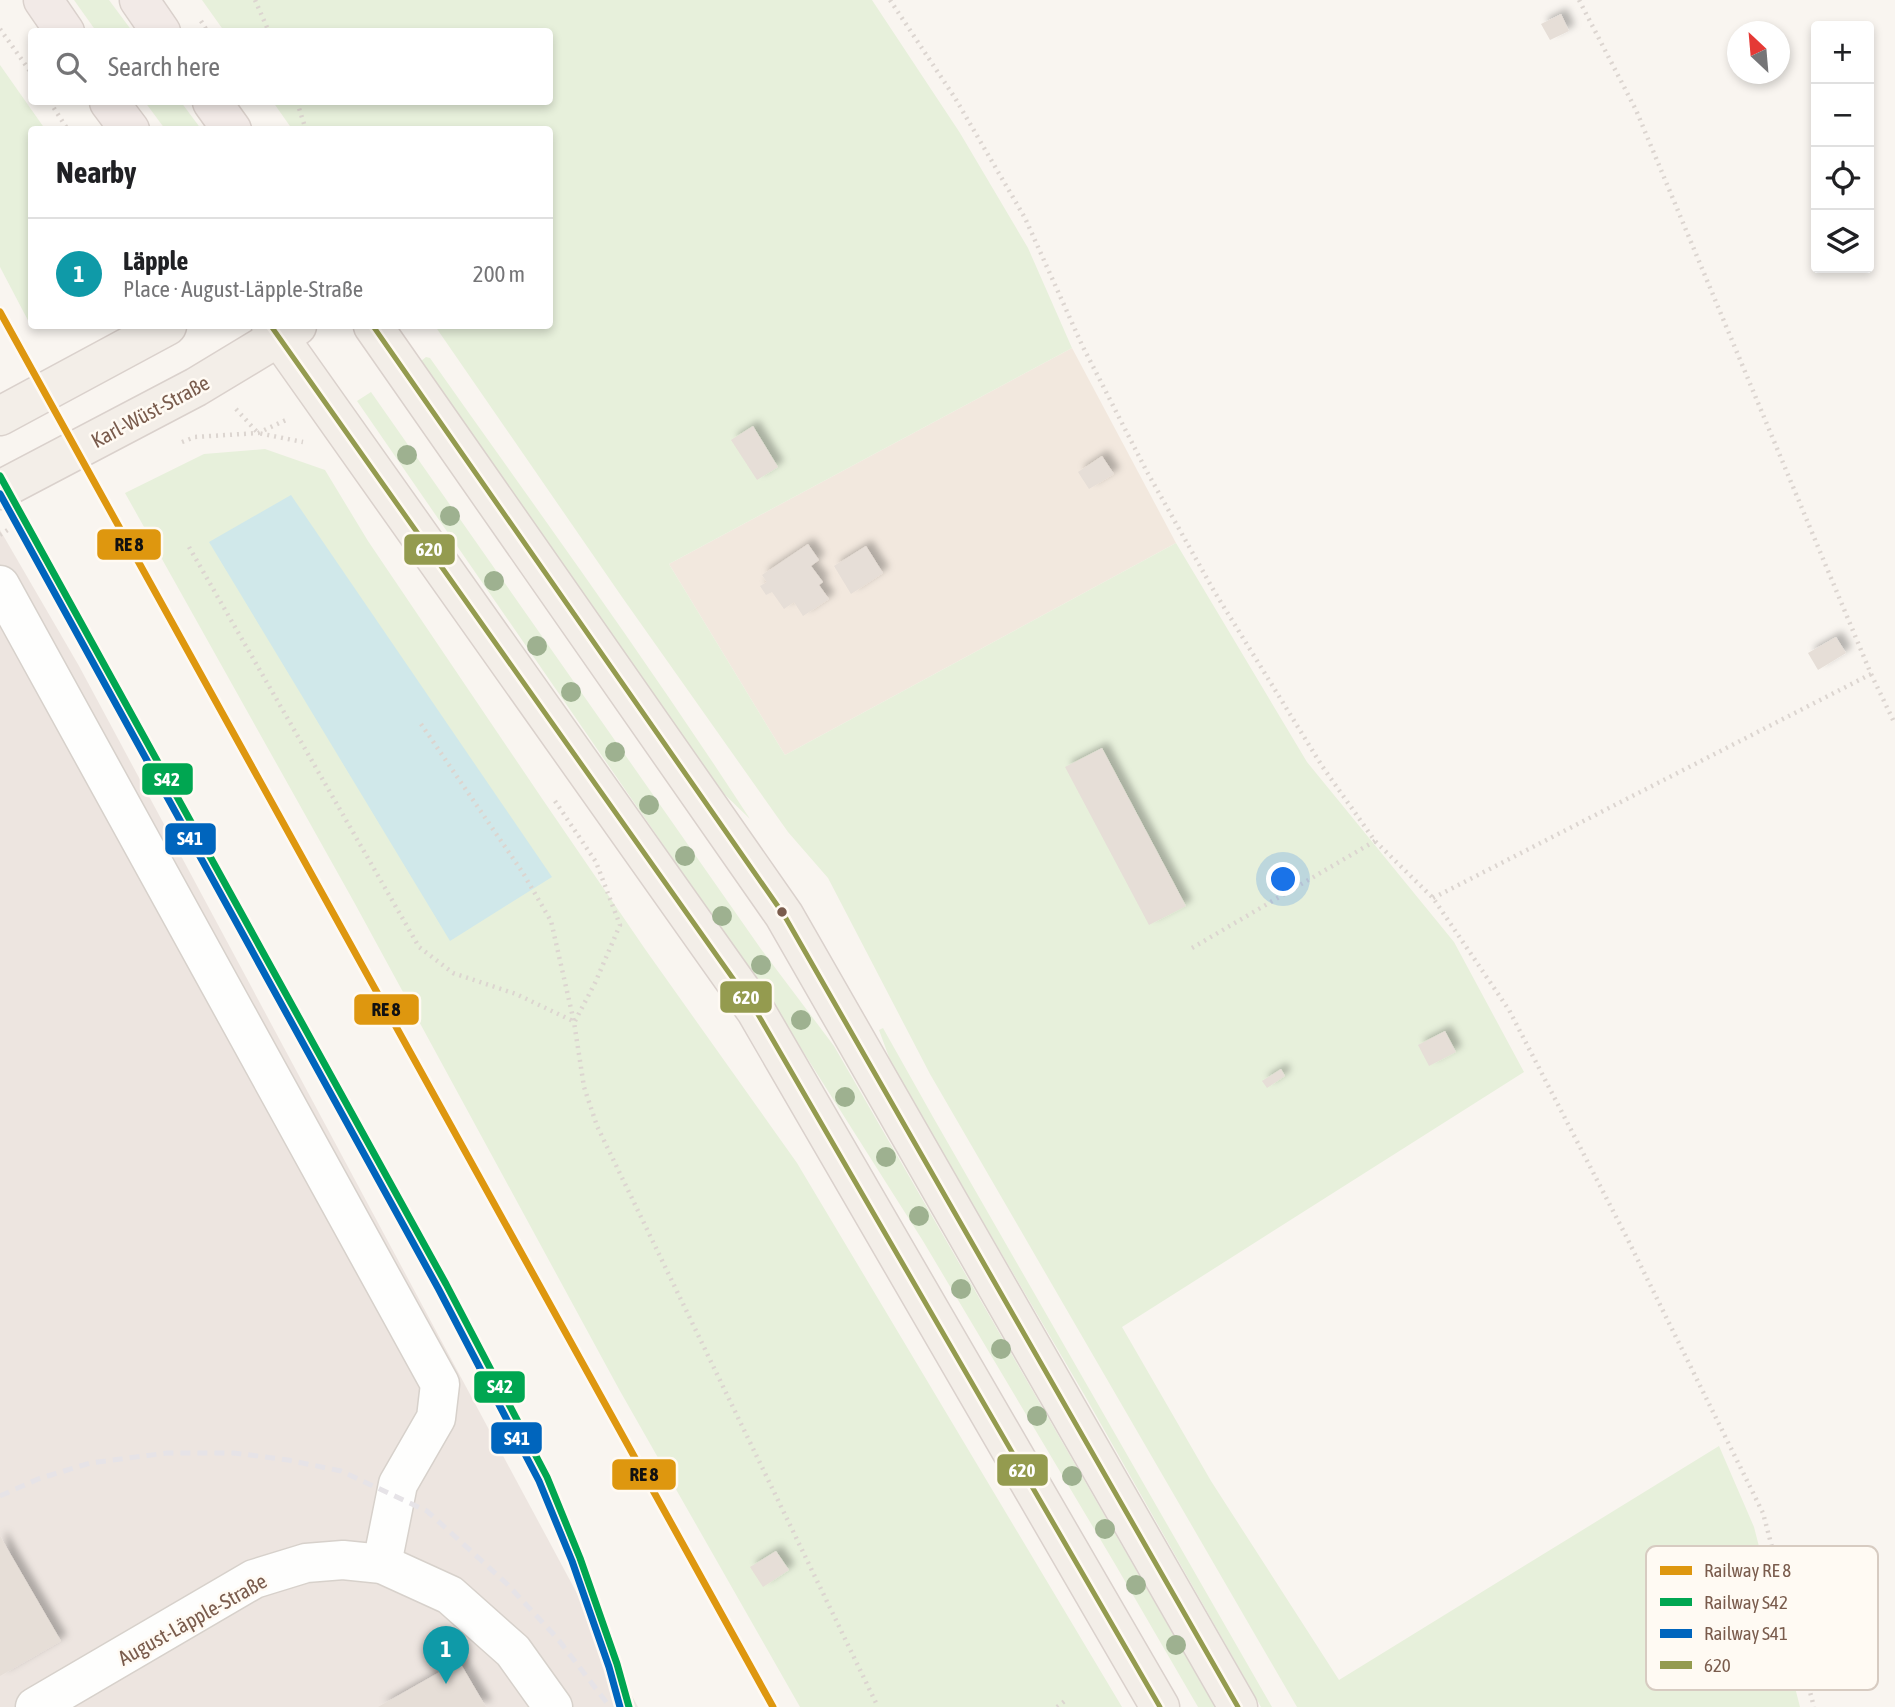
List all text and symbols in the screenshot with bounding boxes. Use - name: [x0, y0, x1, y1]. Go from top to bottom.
- north arrow: [1727, 21, 1790, 84]
- map controls: [1811, 21, 1874, 273]
- button: +: [1811, 21, 1874, 84]
- search box: [28, 28, 553, 105]
- icon: search: [52, 48, 90, 86]
- text: Search here: [108, 52, 220, 82]
- button: −: [1811, 84, 1874, 147]
- button: locate: [1811, 147, 1874, 210]
- text: Nearby: [56, 155, 136, 189]
- button: layers: [1811, 210, 1874, 273]
- text: Läpple: [123, 246, 188, 276]
- text: 1: [74, 261, 84, 287]
- text: 200 m: [473, 261, 525, 287]
- text: Place · August-Läpple-Straße: [123, 276, 363, 302]
- street label: Karl-Wüst-Straße: [87, 370, 213, 452]
- line badge: RE 8: [96, 528, 162, 561]
- text: RE 8: [114, 533, 144, 555]
- line badge: 620: [403, 533, 456, 566]
- text: 620: [416, 538, 442, 560]
- line badge: S42: [141, 762, 194, 796]
- text: S42: [154, 768, 180, 790]
- line badge: S41: [164, 822, 217, 856]
- text: S41: [177, 827, 203, 849]
- your location: [1266, 862, 1300, 896]
- unlabelled marker: [775, 905, 789, 919]
- line badge: 620: [719, 980, 773, 1014]
- text: 620: [733, 986, 759, 1008]
- line badge: RE 8: [353, 993, 420, 1026]
- text: RE 8: [371, 998, 401, 1020]
- line badge: S42: [473, 1370, 526, 1404]
- text: S42: [487, 1375, 513, 1397]
- line badge: S41: [490, 1421, 543, 1455]
- text: S41: [504, 1427, 530, 1449]
- line badge: 620: [996, 1453, 1049, 1487]
- line badge: RE 8: [611, 1458, 677, 1491]
- text: 620: [1009, 1459, 1035, 1481]
- text: RE 8: [629, 1463, 659, 1485]
- legend: [1646, 1546, 1878, 1690]
- text: Railway RE 8: [1704, 1559, 1791, 1581]
- street label: August-Läpple-Straße: [114, 1568, 270, 1670]
- text: Railway S42: [1704, 1591, 1788, 1613]
- text: Railway S41: [1704, 1622, 1788, 1644]
- pin: 1: [423, 1626, 469, 1684]
- text: 620: [1704, 1654, 1731, 1676]

